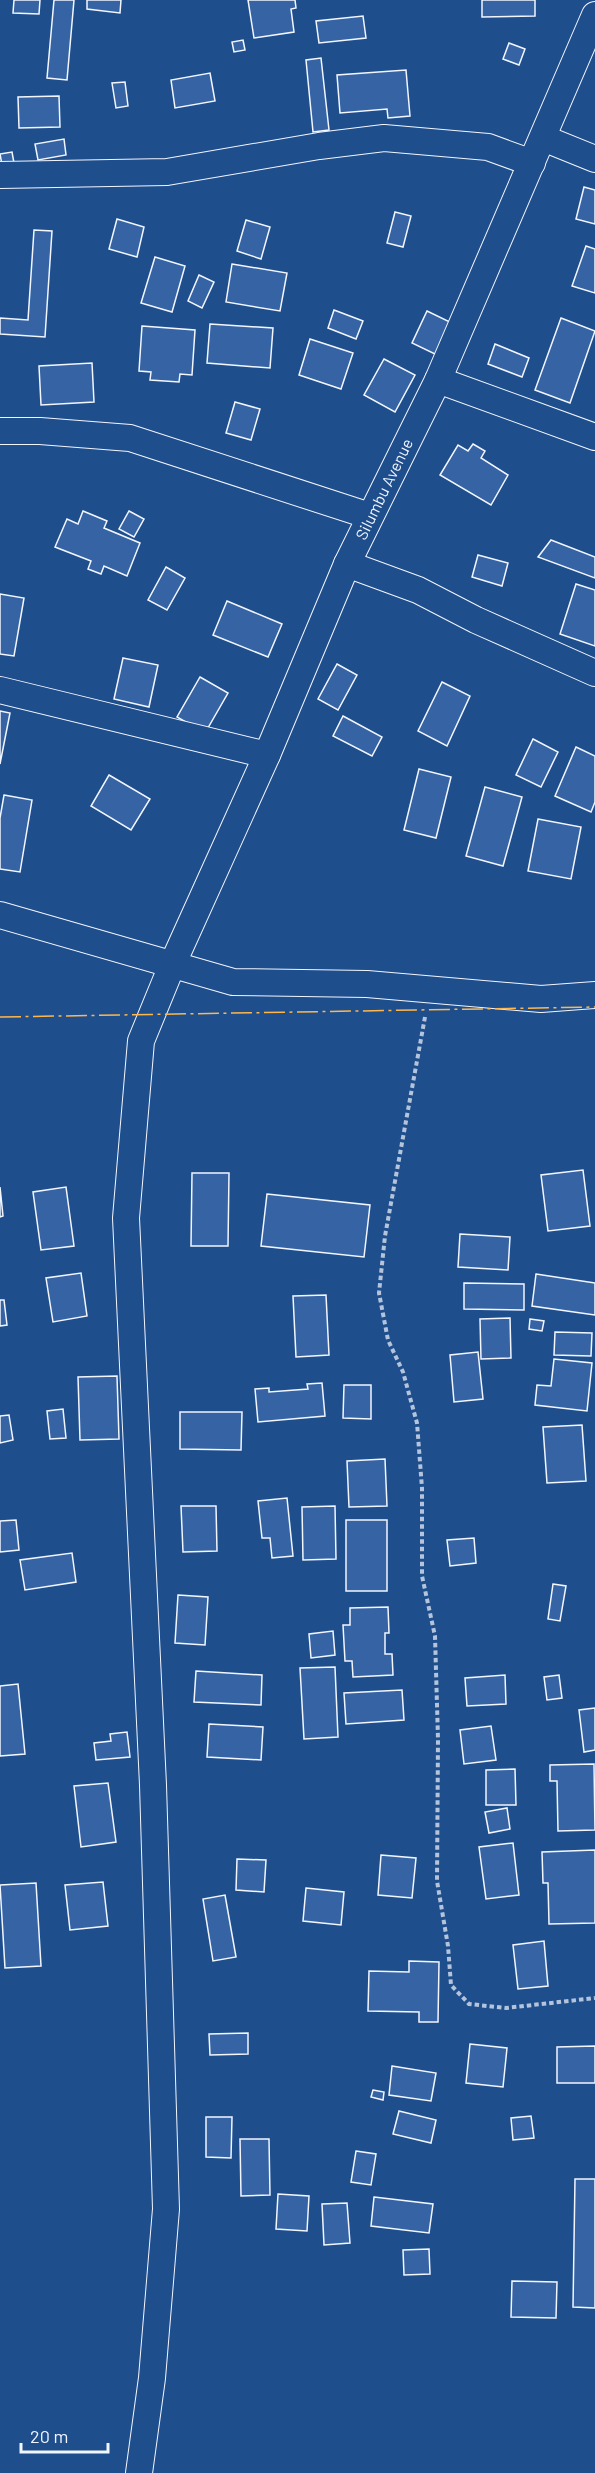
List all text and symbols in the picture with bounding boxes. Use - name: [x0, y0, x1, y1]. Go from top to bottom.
- street label: Silumbu Avenue: [351, 435, 416, 542]
- scale bar: [21, 2416, 108, 2454]
- text: 20 m: [30, 2425, 68, 2447]

